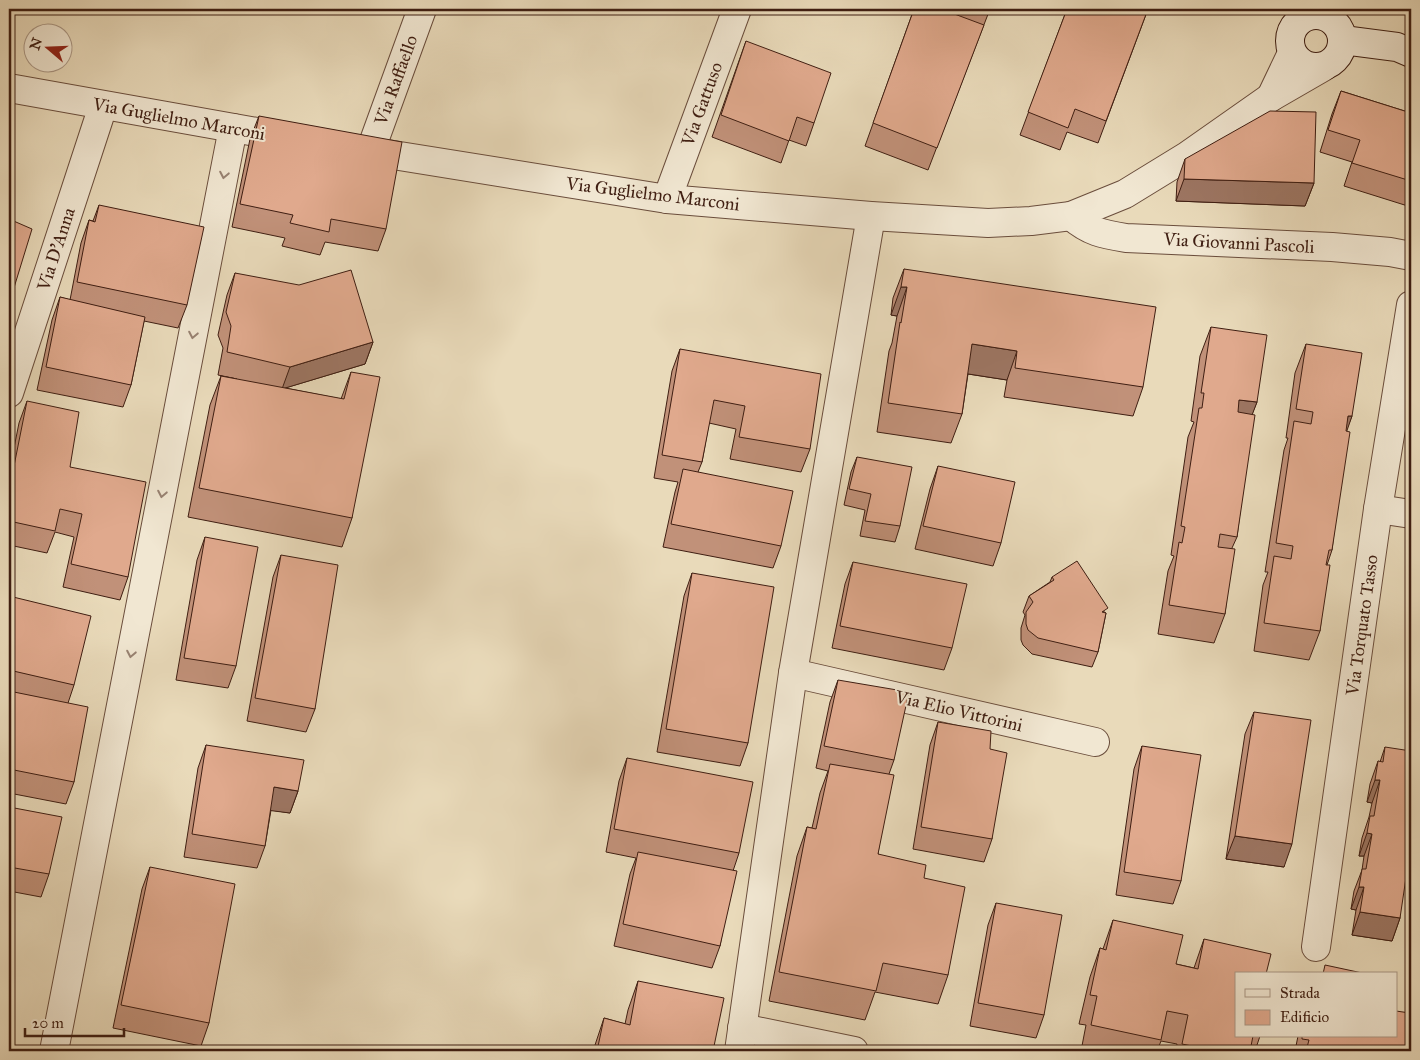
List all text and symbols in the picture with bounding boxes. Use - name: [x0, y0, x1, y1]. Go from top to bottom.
- north arrow: [22, 22, 72, 72]
- street label: Via Raffaello: [369, 32, 422, 129]
- text: N: [26, 35, 46, 52]
- street label: Via Gattuso: [676, 59, 727, 150]
- street label: Via Guglielmo Marconi: [90, 93, 267, 146]
- one-way arrow: [219, 171, 229, 180]
- street label: Via Guglielmo Marconi: [564, 172, 741, 217]
- street label: Via D'Anna: [32, 204, 80, 294]
- street label: Via Giovanni Pascoli: [1162, 228, 1315, 258]
- one-way arrow: [188, 331, 198, 339]
- one-way arrow: [157, 490, 167, 499]
- street label: Via Torquato Tasso: [1341, 553, 1384, 698]
- one-way arrow: [126, 650, 136, 658]
- street label: Via Elio Vittorini: [892, 685, 1025, 736]
- legend: [1235, 972, 1398, 1038]
- text: Strada: [1280, 984, 1320, 1002]
- scale bar: [25, 1005, 124, 1037]
- text: Edificio: [1280, 1008, 1329, 1026]
- text: 20 m: [32, 1014, 64, 1032]

